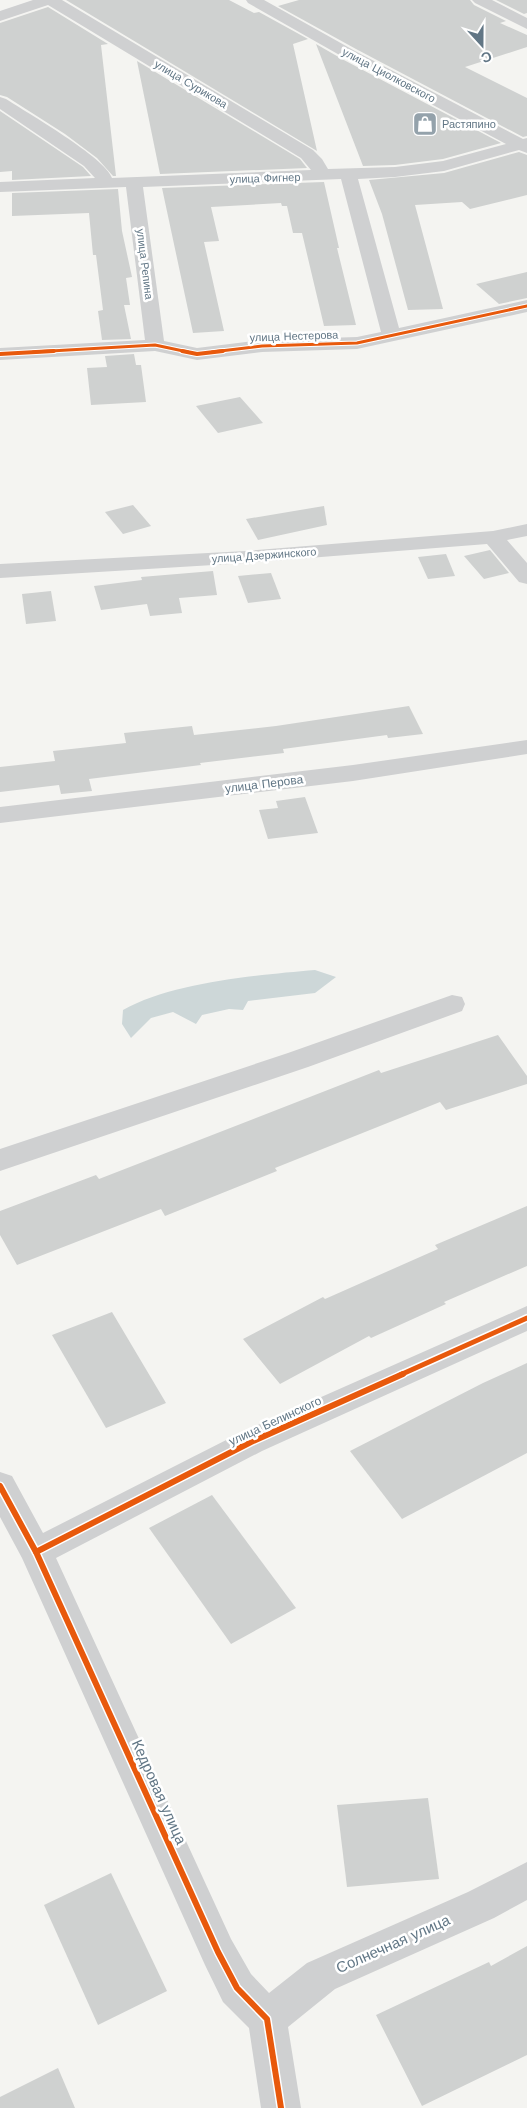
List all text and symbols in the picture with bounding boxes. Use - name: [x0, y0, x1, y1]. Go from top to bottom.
- north arrow: [457, 20, 507, 70]
- street label: улица Циолковского: [340, 45, 438, 106]
- text: С: [479, 48, 494, 66]
- street label: улица Сурикова: [152, 58, 230, 112]
- shop icon: Растяпино: [412, 111, 438, 137]
- place label: Растяпино: [442, 118, 496, 131]
- street label: улица Фигнер: [229, 171, 301, 186]
- street label: улица Репина: [134, 228, 155, 301]
- street label: улица Нестерова: [249, 328, 339, 345]
- street label: улица Дзержинского: [211, 545, 317, 566]
- street label: улица Перова: [224, 772, 304, 796]
- street label: улица Белинского: [227, 1393, 324, 1449]
- street label: Кедровая улица: [128, 1737, 190, 1848]
- street label: Солнечная улица: [333, 1911, 453, 1977]

